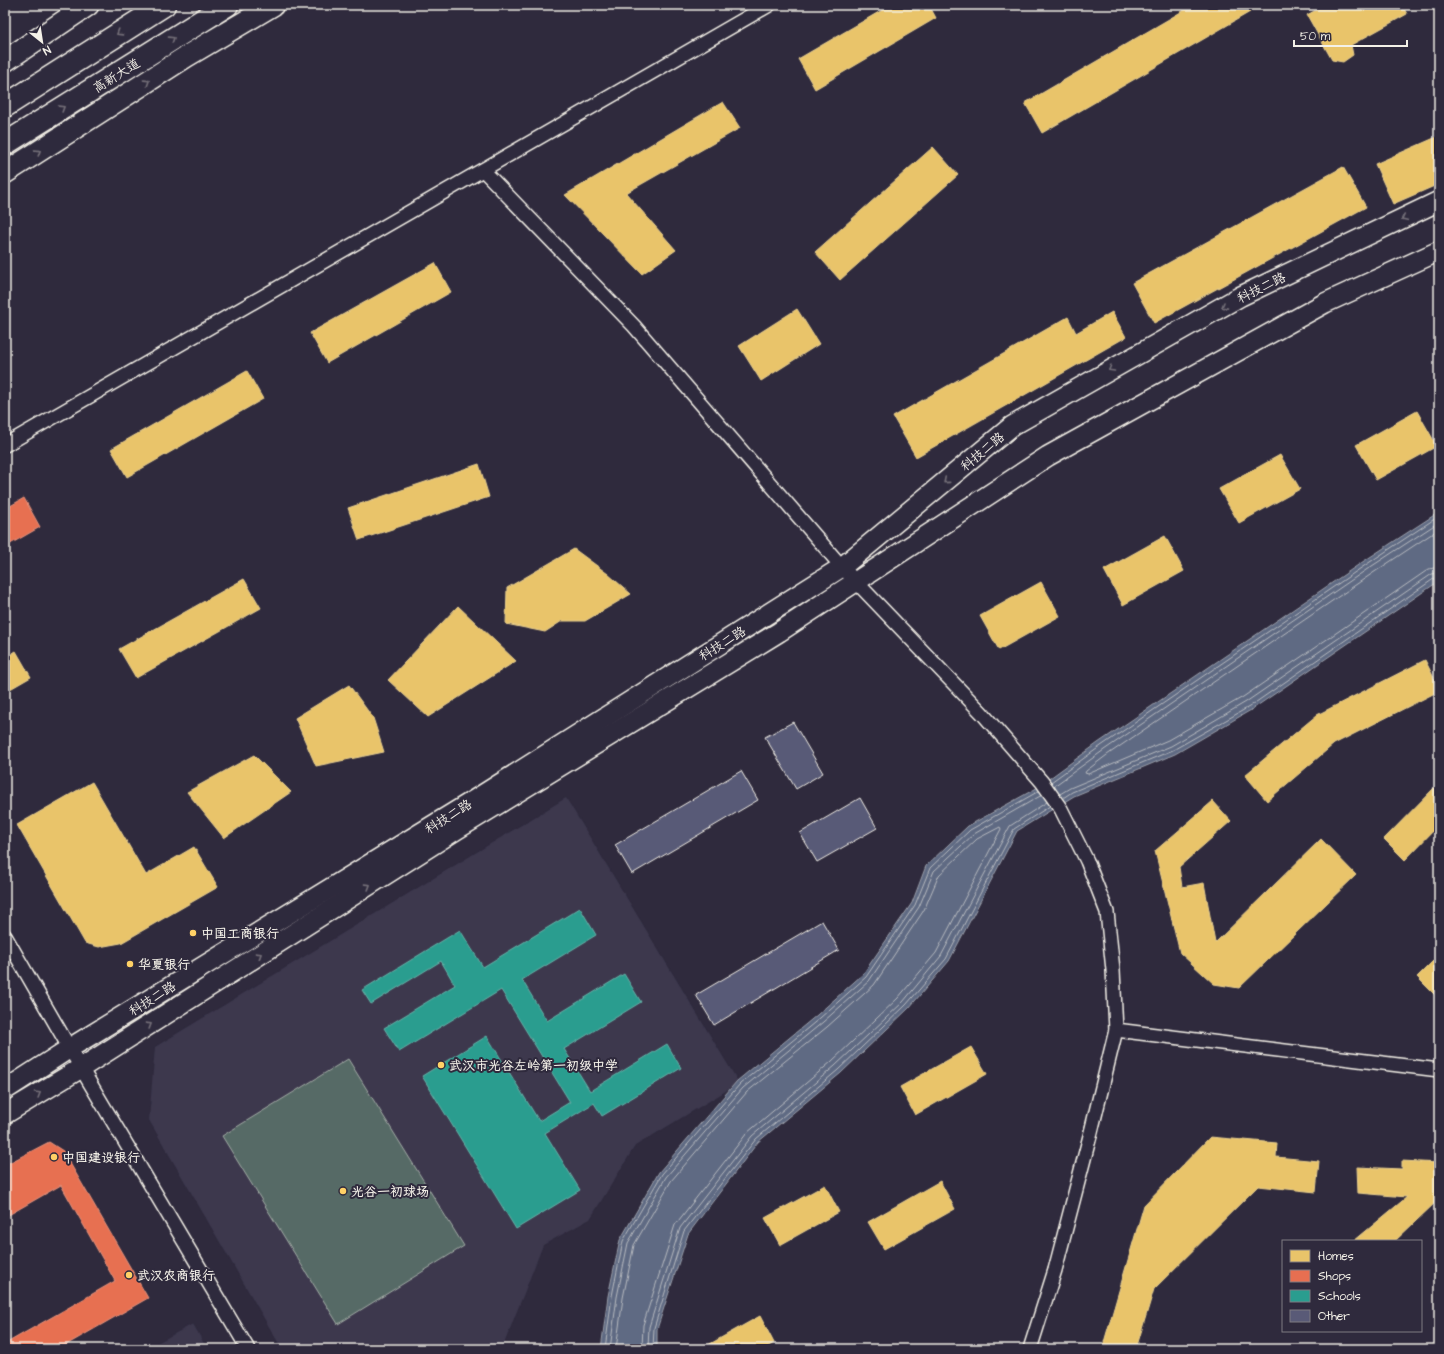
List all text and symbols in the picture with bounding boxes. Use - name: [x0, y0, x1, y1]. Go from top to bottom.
- north arrow: [22, 22, 62, 62]
- scale bar: [1294, 22, 1407, 48]
- text: 50 m: [1300, 28, 1331, 45]
- one-way arrow: [116, 29, 123, 36]
- one-way arrow: [168, 37, 175, 44]
- text: N: [40, 42, 53, 58]
- street label: 高新大道: [90, 54, 143, 97]
- one-way arrow: [143, 79, 150, 86]
- one-way arrow: [58, 106, 65, 113]
- one-way arrow: [34, 149, 41, 156]
- one-way arrow: [1400, 213, 1408, 221]
- street label: 科技二路: [1234, 268, 1289, 307]
- one-way arrow: [1221, 301, 1228, 308]
- one-way arrow: [1107, 365, 1115, 372]
- street label: 科技二路: [957, 428, 1008, 475]
- one-way arrow: [943, 477, 950, 484]
- street label: 科技二路: [696, 622, 749, 665]
- street label: 科技二路: [422, 795, 475, 838]
- one-way arrow: [364, 883, 371, 891]
- place label: 中国工商银行: [201, 925, 279, 943]
- marker: 中国工商银行: [188, 928, 198, 938]
- one-way arrow: [255, 953, 262, 960]
- place label: 华夏银行: [138, 956, 190, 974]
- marker: 华夏银行: [125, 959, 135, 969]
- street label: 科技二路: [126, 977, 179, 1020]
- one-way arrow: [145, 1022, 152, 1030]
- place label: 武汉市光谷左岭第一初级中学: [449, 1057, 618, 1075]
- marker: 武汉市光谷左岭第一初级中学: [436, 1060, 446, 1070]
- one-way arrow: [34, 1091, 41, 1098]
- place label: 中国建设银行: [62, 1149, 140, 1167]
- marker: 中国建设银行: [49, 1152, 59, 1162]
- place label: 光谷一初球场: [351, 1183, 429, 1201]
- marker: 光谷一初球场: [338, 1186, 348, 1196]
- legend: [1282, 1240, 1422, 1332]
- text: Homes: [1318, 1248, 1354, 1265]
- place label: 武汉农商银行: [137, 1267, 215, 1285]
- text: Shops: [1318, 1268, 1351, 1285]
- marker: 武汉农商银行: [124, 1270, 134, 1280]
- text: Schools: [1318, 1288, 1361, 1305]
- text: Other: [1318, 1308, 1350, 1325]

